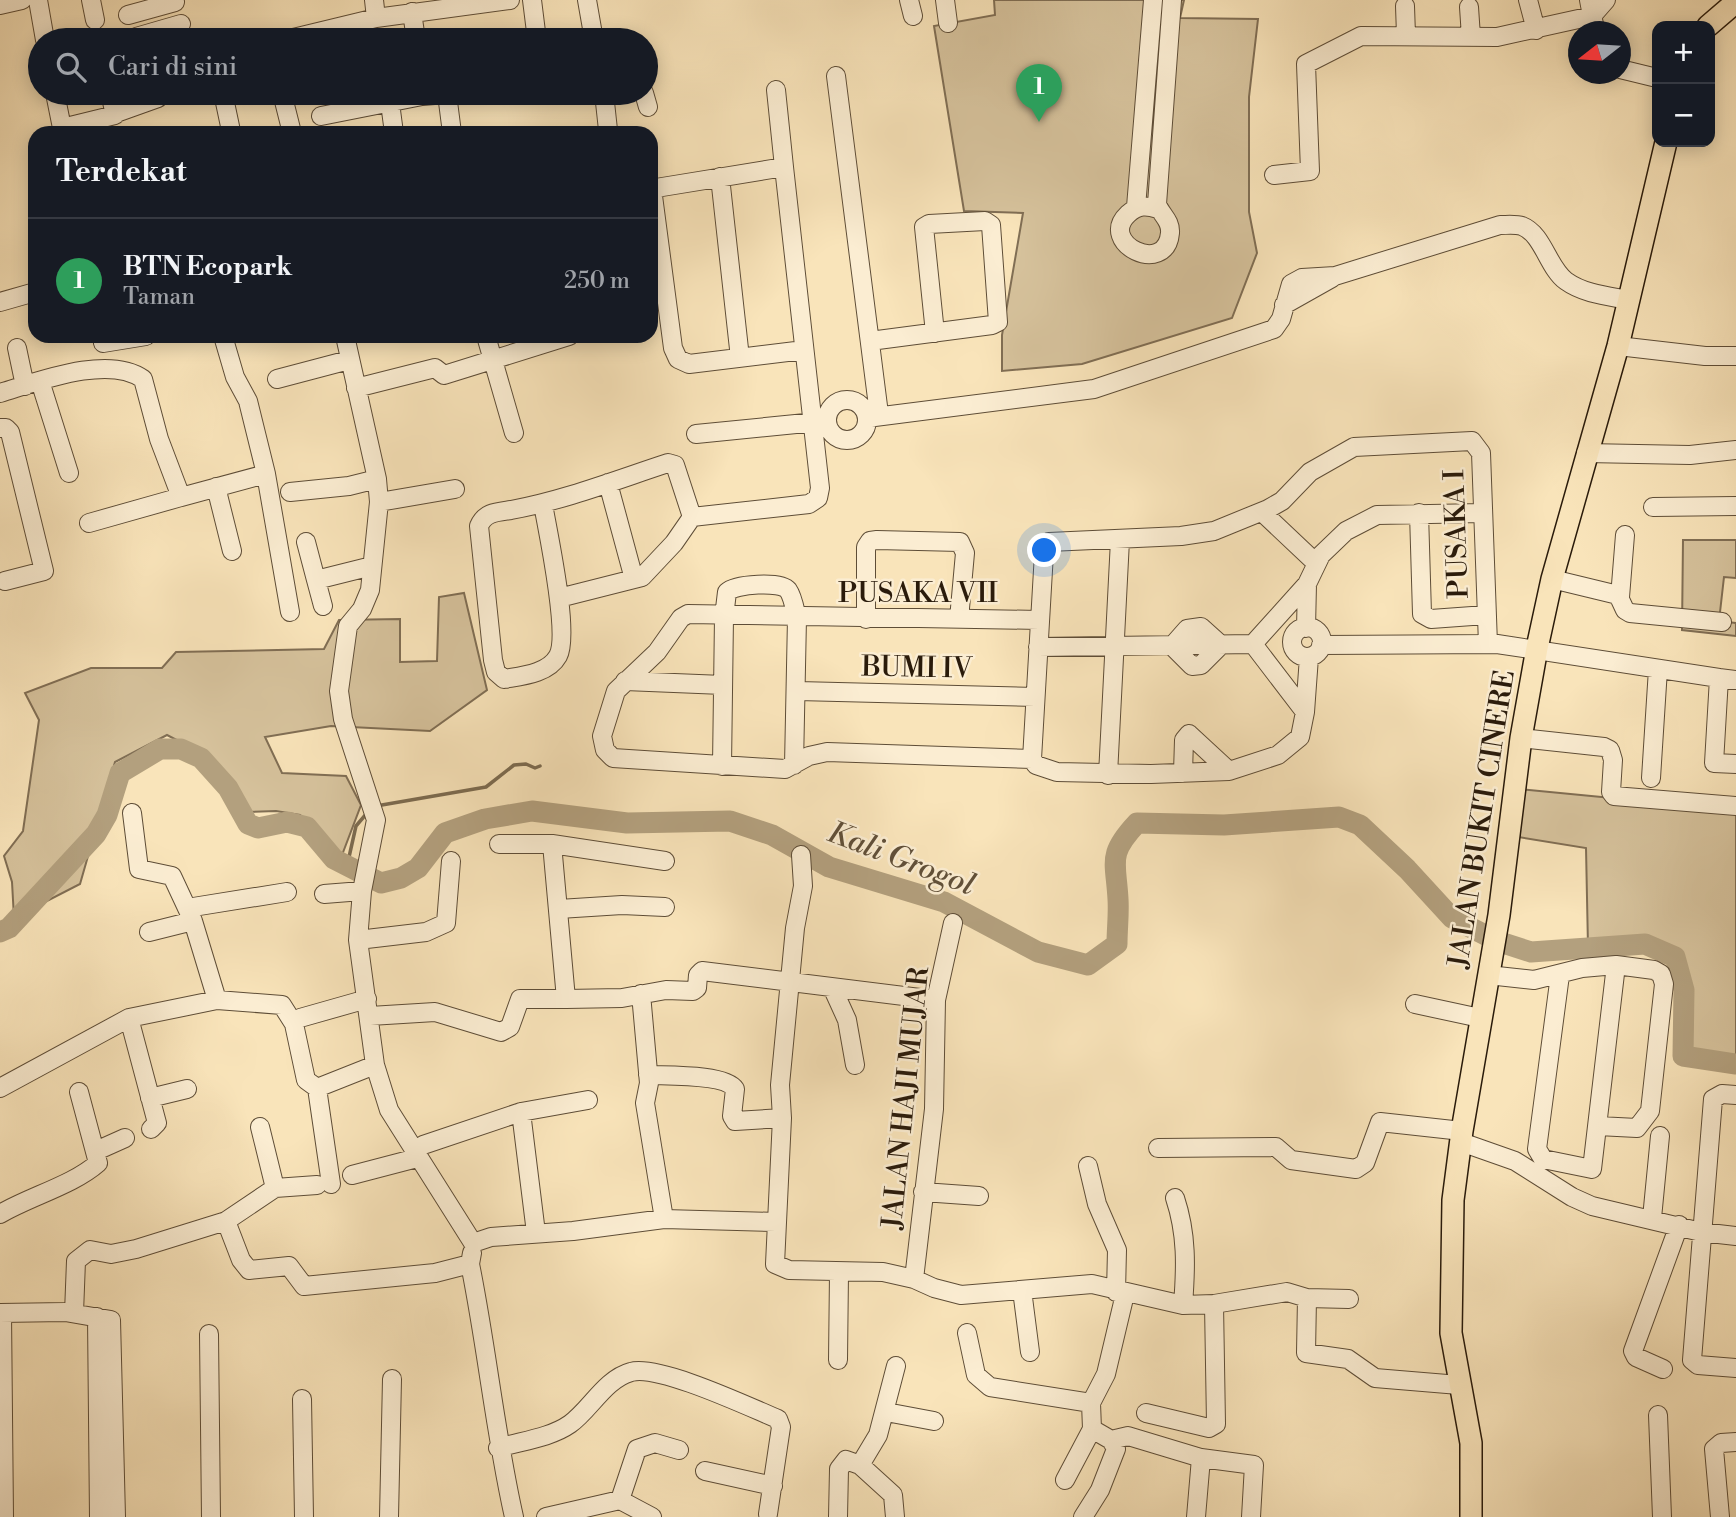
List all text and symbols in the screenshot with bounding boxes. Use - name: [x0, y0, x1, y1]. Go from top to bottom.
- north arrow: [1568, 21, 1631, 84]
- map controls: [1652, 21, 1715, 147]
- button: +: [1652, 21, 1715, 84]
- search box: [28, 28, 658, 105]
- icon: search: [52, 48, 90, 86]
- text: Cari di sini: [108, 51, 237, 83]
- pin: 1: [1016, 64, 1062, 122]
- button: −: [1652, 84, 1715, 147]
- text: Terdekat: [56, 153, 187, 191]
- text: BTN Ecopark: [123, 251, 292, 283]
- text: 1: [73, 267, 85, 295]
- text: 250 m: [564, 267, 630, 295]
- text: Taman: [123, 283, 195, 311]
- street label: PUSAKA I: [1437, 468, 1477, 599]
- your location: [1027, 533, 1061, 567]
- street label: PUSAKA VII: [838, 576, 998, 611]
- street label: BUMI IV: [860, 650, 974, 686]
- street label: JALAN BUKIT CINERE: [1441, 668, 1523, 971]
- water label: Kali Grogol: [822, 814, 980, 905]
- street label: JALAN HAJI MUJAR: [875, 965, 937, 1232]

